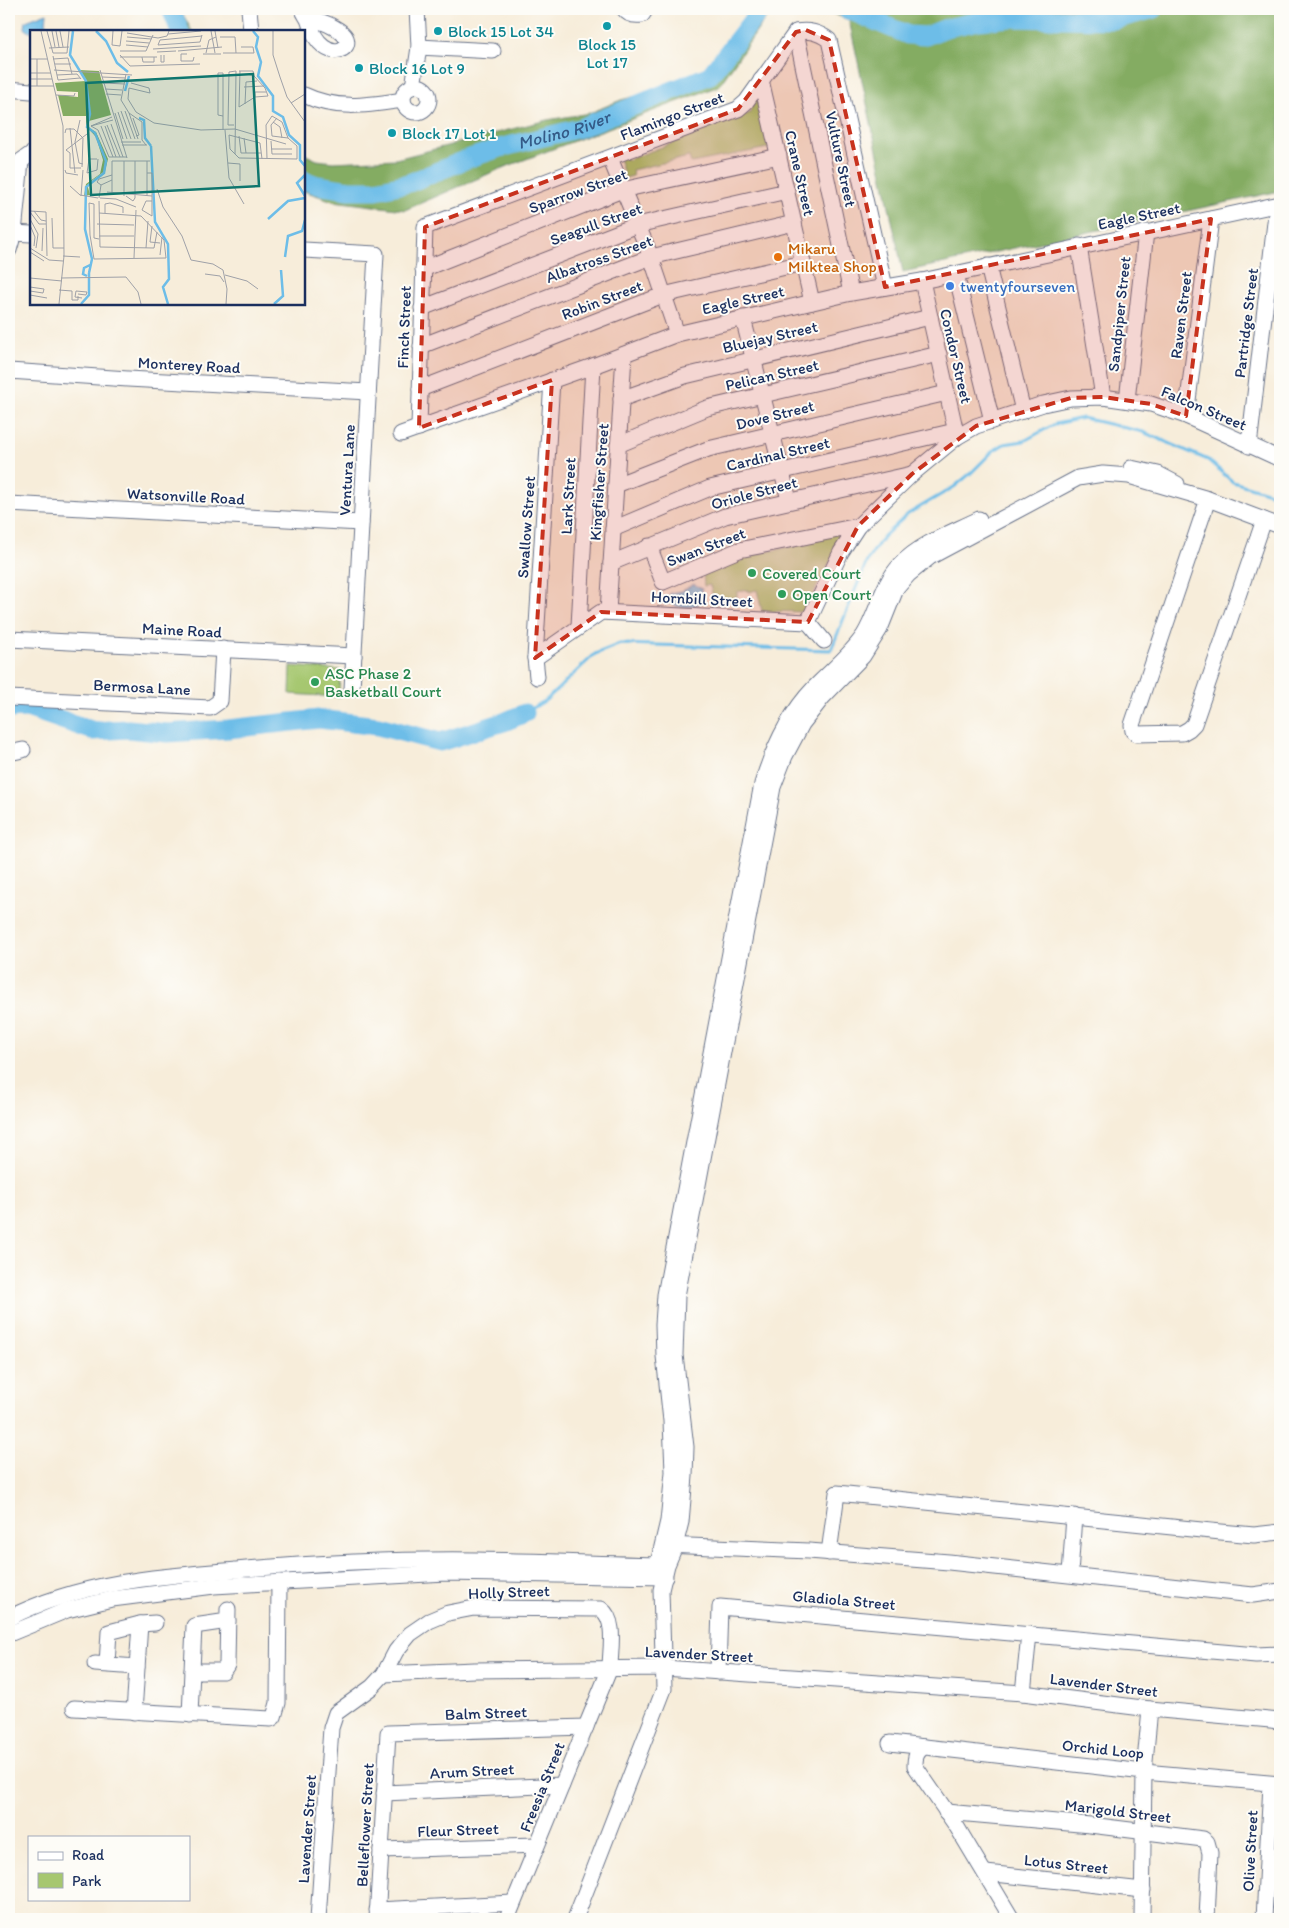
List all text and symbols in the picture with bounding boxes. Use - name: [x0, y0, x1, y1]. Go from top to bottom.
- marker: Block 15 Lot 17: [601, 20, 613, 32]
- place label: Block 15 Lot 34: [448, 22, 554, 41]
- marker: Block 15 Lot 34: [432, 25, 444, 37]
- inset map: [30, 30, 305, 305]
- place label: Block 15 Lot 17: [578, 35, 636, 72]
- place label: Block 16 Lot 9: [369, 59, 465, 78]
- marker: Block 16 Lot 9: [353, 62, 365, 74]
- street label: Flamingo Street: [617, 87, 727, 145]
- water label: Molino River: [515, 105, 615, 154]
- street label: Vulture Street: [822, 109, 860, 209]
- place label: Block 17 Lot 1: [402, 124, 497, 143]
- marker: Block 17 Lot 1: [386, 127, 398, 139]
- street label: Crane Street: [781, 128, 819, 218]
- street label: Sparrow Street: [526, 164, 630, 218]
- street label: Eagle Street: [1096, 198, 1182, 234]
- street label: Seagull Street: [547, 199, 645, 249]
- street label: Albatross Street: [543, 231, 655, 287]
- place label: Mikaru Milktea Shop: [788, 239, 877, 276]
- marker: Mikaru Milktea Shop: [772, 251, 784, 263]
- street label: Sandpiper Street: [1103, 255, 1135, 373]
- street label: Partridge Street: [1230, 267, 1262, 379]
- street label: Raven Street: [1166, 270, 1196, 360]
- street label: Robin Street: [559, 276, 645, 324]
- place label: twentyfourseven: [960, 277, 1075, 296]
- marker: twentyfourseven: [944, 280, 956, 292]
- street label: Eagle Street: [700, 281, 786, 319]
- street label: Finch Street: [393, 285, 415, 369]
- street label: Condor Street: [936, 307, 976, 405]
- street label: Bluejay Street: [721, 317, 819, 357]
- street label: Monterey Road: [137, 353, 241, 377]
- street label: Pelican Street: [723, 355, 821, 395]
- street label: Falcon Street: [1158, 381, 1250, 435]
- street label: Dove Street: [734, 396, 816, 434]
- street label: Kingfisher Street: [585, 423, 613, 541]
- street label: Ventura Lane: [335, 424, 359, 516]
- street label: Cardinal Street: [724, 433, 832, 475]
- street label: Lark Street: [556, 457, 580, 535]
- street label: Oriole Street: [709, 472, 799, 514]
- street label: Swallow Street: [513, 475, 539, 579]
- street label: Watsonville Road: [126, 483, 246, 509]
- street label: Swan Street: [664, 523, 748, 571]
- place label: Covered Court: [762, 564, 861, 583]
- marker: Covered Court: [746, 567, 758, 579]
- place label: Open Court: [792, 585, 872, 604]
- street label: Hornbill Street: [651, 587, 753, 611]
- marker: Open Court: [776, 588, 788, 600]
- street label: Maine Road: [142, 618, 223, 642]
- place label: ASC Phase 2 Basketball Court: [325, 664, 441, 701]
- street label: Bermosa Lane: [93, 675, 191, 699]
- marker: ASC Phase 2 Basketball Court: [309, 676, 321, 688]
- street label: Holly Street: [468, 1581, 550, 1603]
- street label: Gladiola Street: [792, 1586, 896, 1614]
- street label: Lavender Street: [644, 1642, 754, 1666]
- street label: Lavender Street: [1049, 1669, 1159, 1701]
- street label: Balm Street: [445, 1702, 527, 1724]
- street label: Orchid Loop: [1061, 1735, 1145, 1763]
- street label: Freesia Street: [515, 1739, 569, 1835]
- street label: Arum Street: [429, 1759, 515, 1783]
- street label: Belleflower Street: [352, 1762, 378, 1888]
- street label: Lavender Street: [294, 1774, 320, 1884]
- street label: Marigold Street: [1064, 1795, 1172, 1827]
- street label: Olive Street: [1238, 1810, 1262, 1892]
- street label: Fleur Street: [417, 1819, 499, 1841]
- legend: [28, 1836, 190, 1900]
- text: Road: [72, 1846, 105, 1864]
- street label: Lotus Street: [1023, 1850, 1109, 1878]
- text: Park: [72, 1872, 102, 1890]

